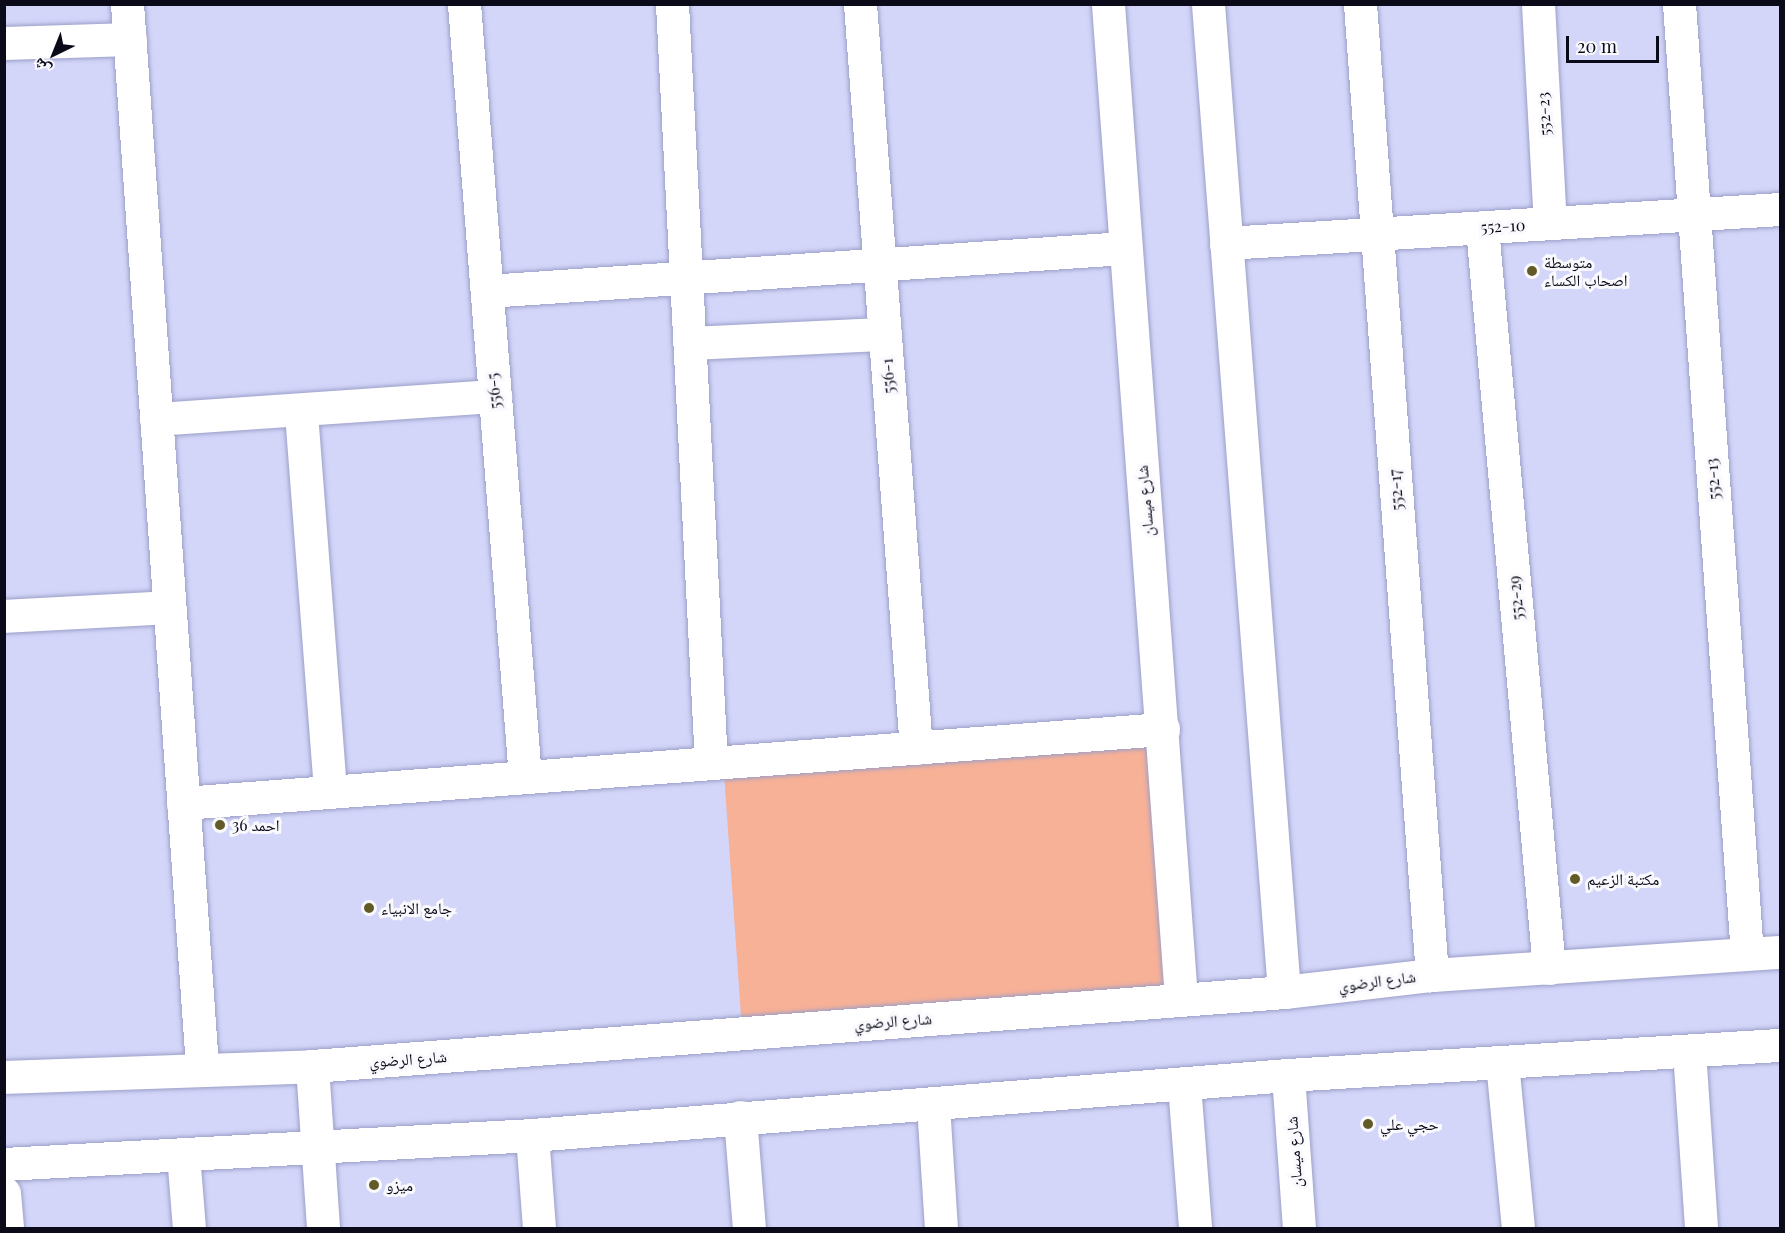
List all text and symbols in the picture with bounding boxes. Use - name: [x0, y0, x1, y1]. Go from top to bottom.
- north arrow: [24, 24, 84, 84]
- scale bar: [1569, 24, 1662, 62]
- text: 20 m: [1577, 34, 1617, 58]
- text: ش: [28, 54, 55, 81]
- street label: 552-23: [1533, 92, 1555, 136]
- street label: 552-10: [1480, 215, 1526, 237]
- place label: متوسطة اصحاب الكساء: [1544, 252, 1628, 290]
- marker: متوسطة اصحاب الكساء: [1525, 264, 1539, 278]
- street label: 556-1: [877, 358, 899, 394]
- street label: 556-5: [483, 372, 505, 410]
- street label: 552-13: [1702, 457, 1724, 501]
- street label: شارع ميسان: [1132, 465, 1158, 537]
- street label: 552-17: [1385, 469, 1407, 511]
- street label: 552-29: [1504, 575, 1528, 621]
- place label: احمد 36: [232, 815, 280, 835]
- marker: احمد 36: [213, 818, 227, 832]
- place label: مكتبة الزعيم: [1587, 869, 1659, 889]
- marker: مكتبة الزعيم: [1568, 872, 1582, 886]
- place label: جامع الانبياء: [381, 898, 452, 918]
- marker: جامع الانبياء: [362, 901, 376, 915]
- street label: شارع الرضوي: [1337, 967, 1417, 995]
- street label: شارع الرضوي: [853, 1009, 933, 1033]
- street label: شارع الرضوي: [368, 1047, 448, 1071]
- place label: حجي علي: [1380, 1114, 1439, 1134]
- street label: شارع ميسان: [1282, 1116, 1306, 1188]
- marker: حجي علي: [1361, 1117, 1375, 1131]
- place label: ميزو: [386, 1175, 413, 1195]
- marker: ميزو: [367, 1178, 381, 1192]

